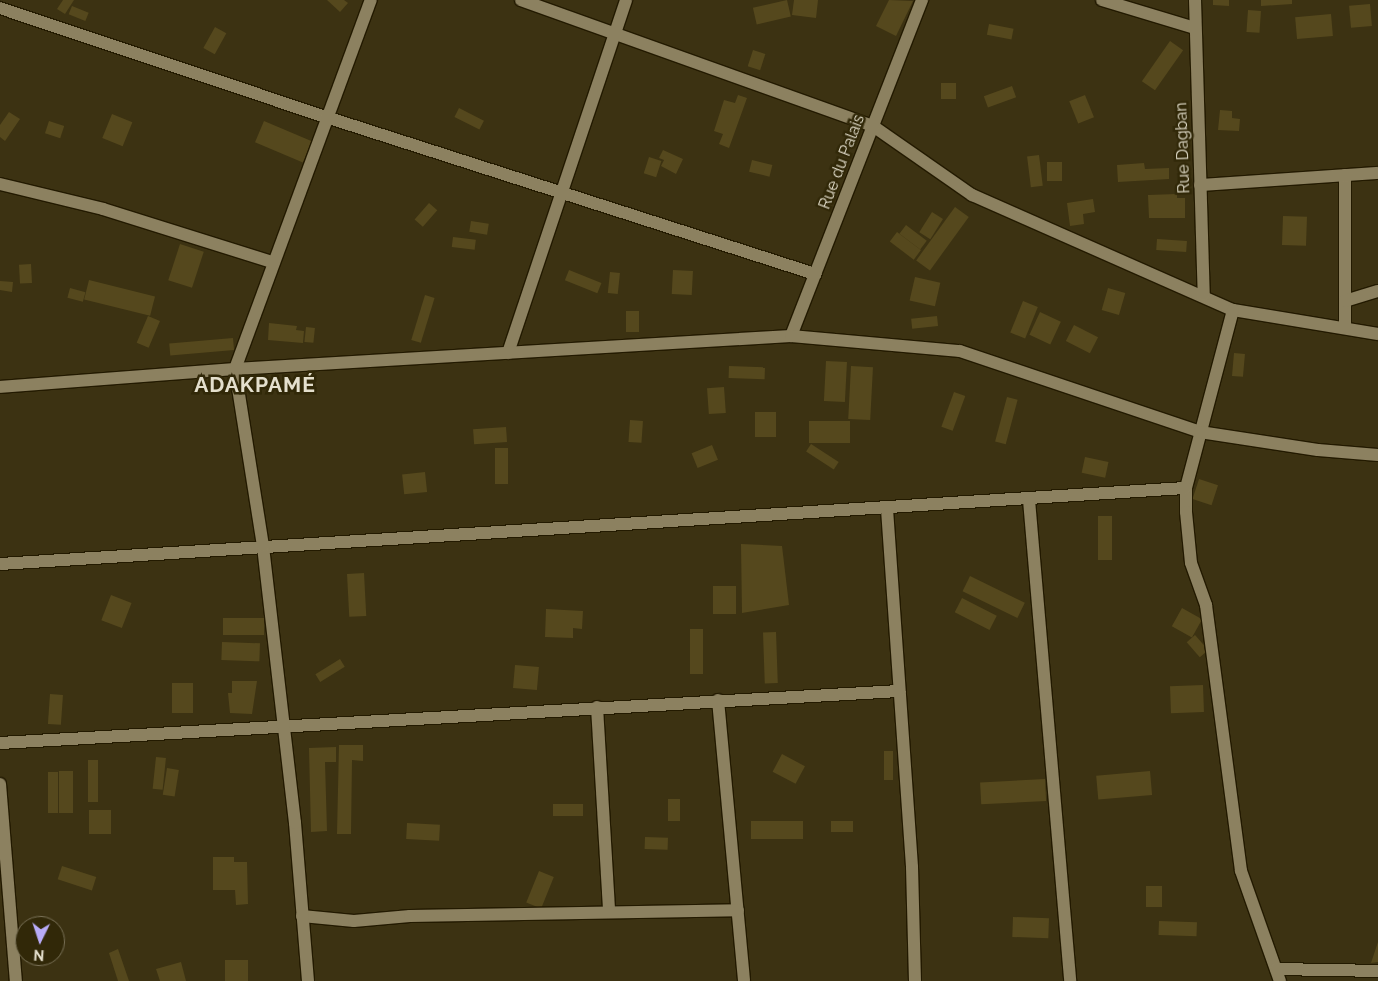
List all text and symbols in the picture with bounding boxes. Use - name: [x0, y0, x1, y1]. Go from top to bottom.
- street label: Rue Dagban: [1172, 102, 1194, 194]
- street label: Rue du Palais: [815, 112, 869, 212]
- district label: ADAKPAMÉ: [193, 372, 317, 398]
- north arrow: [15, 916, 65, 966]
- text: N: [33, 947, 45, 963]

